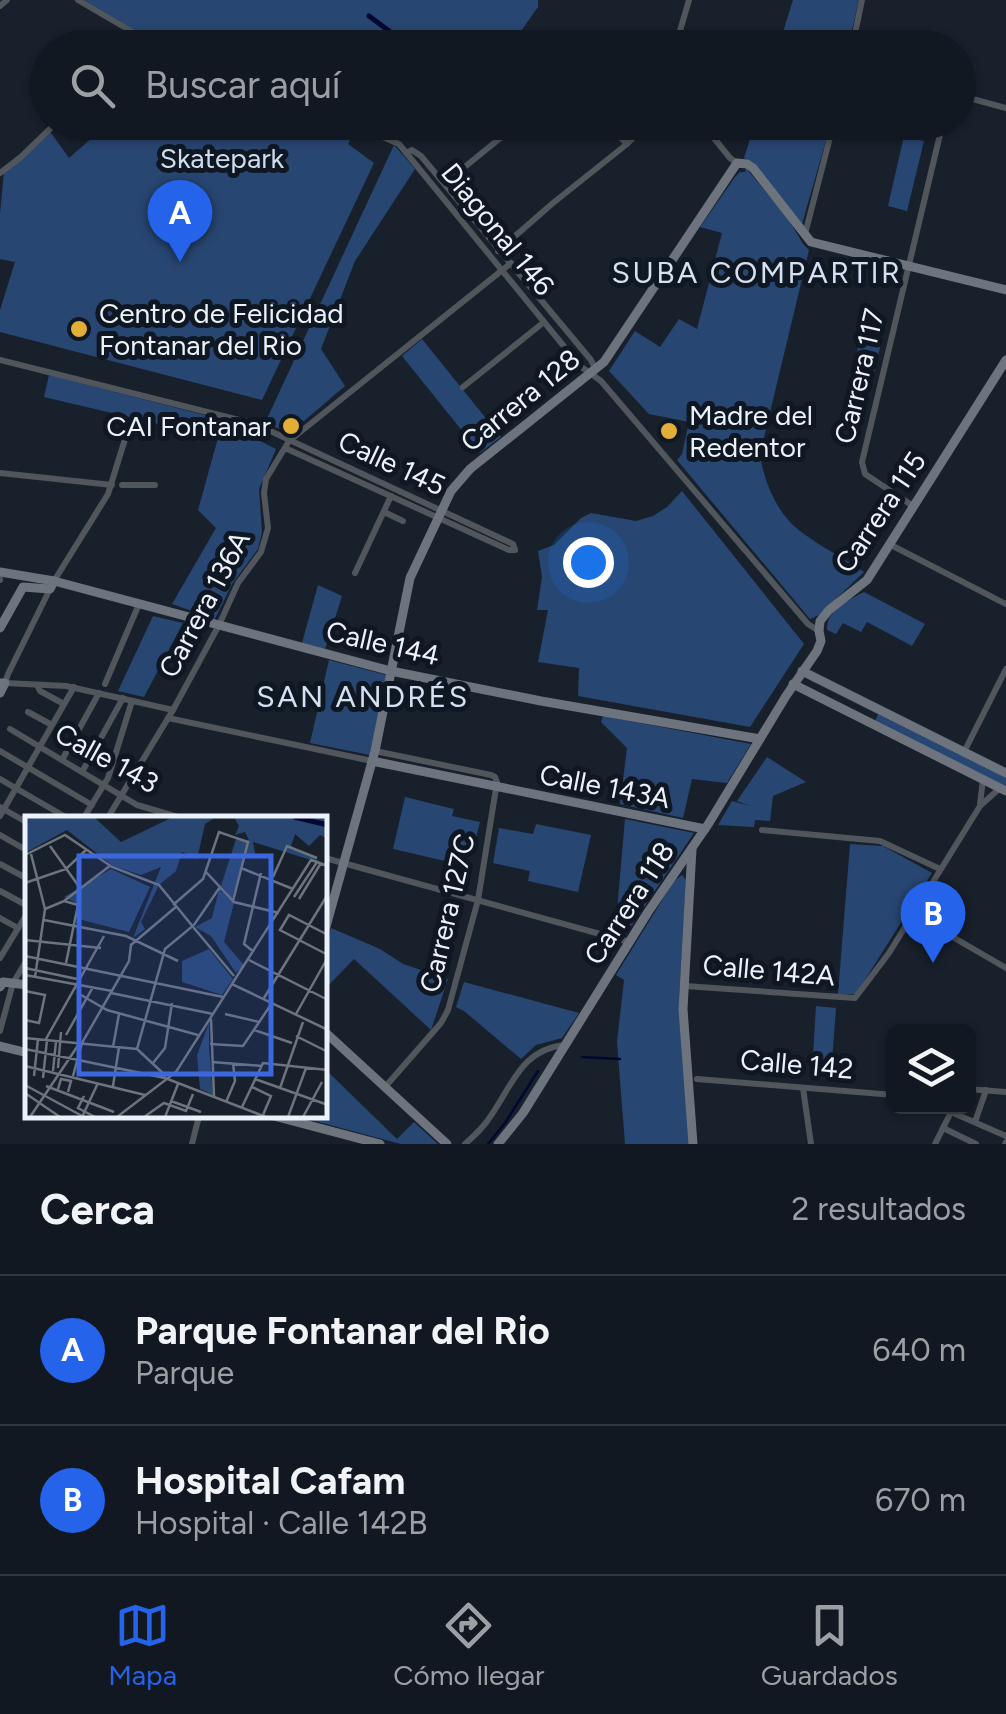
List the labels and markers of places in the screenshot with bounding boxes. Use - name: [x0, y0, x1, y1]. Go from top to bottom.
- pin: A: [148, 180, 212, 262]
- place label: Centro de Felicidad Fontanar del Rio: [99, 296, 344, 362]
- marker: Centro de Felicidad Fontanar del Rio: [68, 318, 90, 340]
- place label: Madre del Redentor: [689, 398, 813, 464]
- place label: CAI Fontanar: [106, 409, 272, 443]
- marker: CAI Fontanar: [280, 415, 302, 437]
- marker: Madre del Redentor: [658, 420, 680, 442]
- pin: B: [900, 880, 966, 963]

